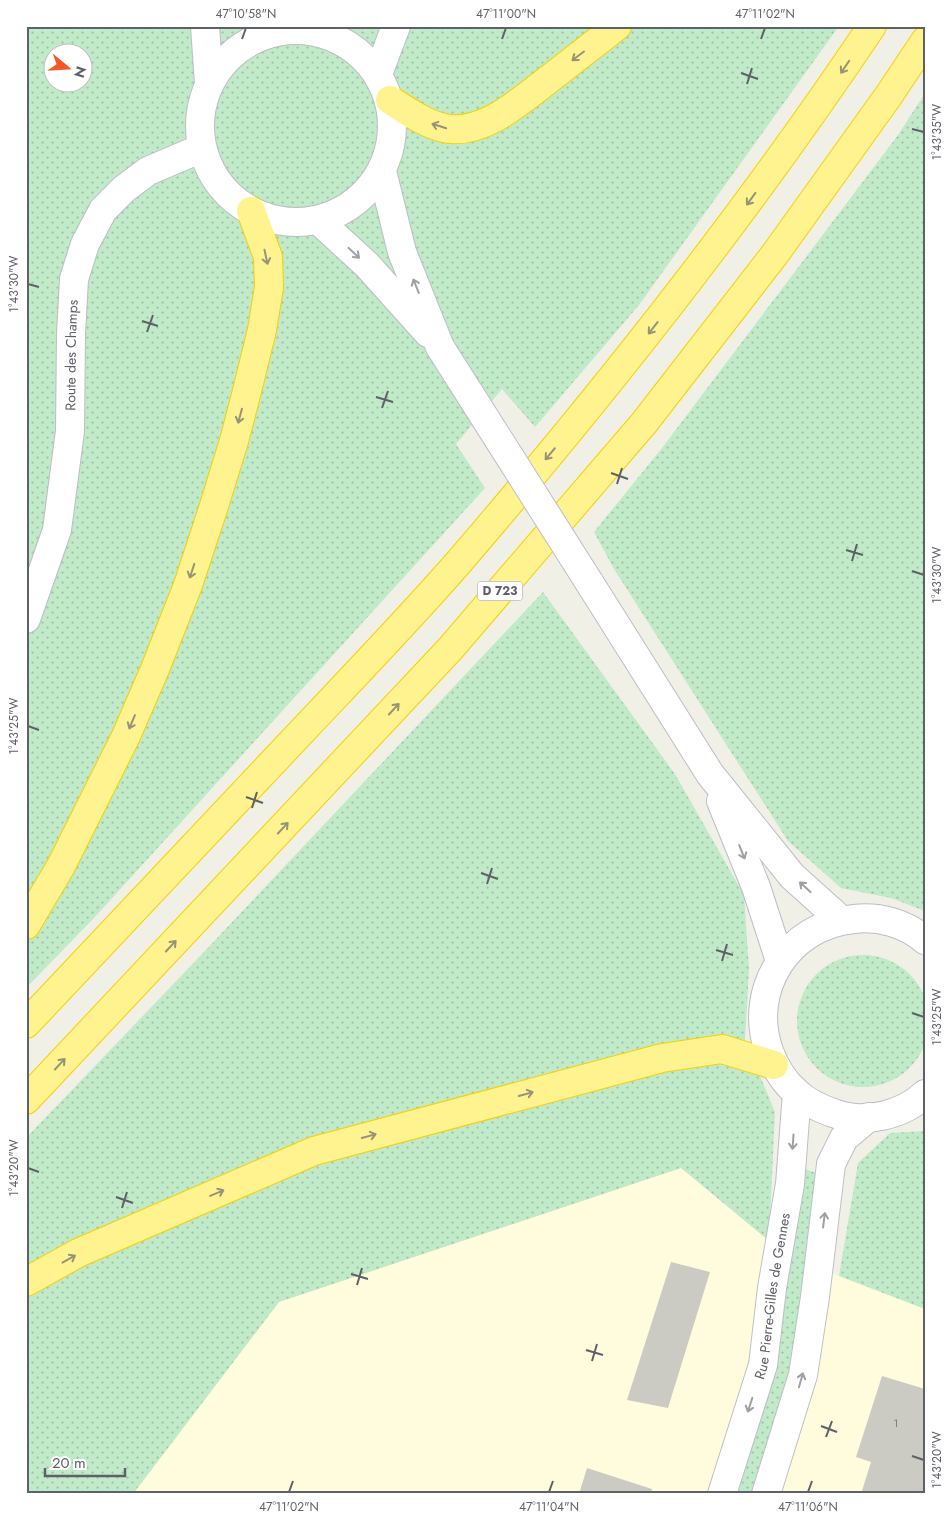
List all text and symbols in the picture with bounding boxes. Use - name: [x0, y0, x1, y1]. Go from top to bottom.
- text: 47°10'58"N: [216, 5, 276, 23]
- text: 47°11'00"N: [476, 5, 536, 23]
- text: 47°11'02"N: [735, 5, 795, 23]
- north arrow: [42, 42, 92, 92]
- one-way arrow: [571, 51, 585, 61]
- one-way arrow: [840, 59, 850, 73]
- text: N: [69, 64, 92, 80]
- text: 1°43'35"W: [928, 104, 946, 160]
- one-way arrow: [432, 121, 447, 130]
- one-way arrow: [745, 192, 756, 205]
- one-way arrow: [348, 247, 360, 259]
- one-way arrow: [262, 249, 272, 265]
- text: 1°43'30"W: [5, 255, 23, 312]
- one-way arrow: [410, 279, 420, 294]
- street label: Route des Champs: [60, 299, 83, 411]
- one-way arrow: [647, 322, 658, 335]
- one-way arrow: [235, 407, 244, 423]
- one-way arrow: [544, 448, 555, 461]
- text: 1°43'30"W: [928, 546, 946, 603]
- one-way arrow: [187, 563, 197, 579]
- road number: D 723: [478, 582, 522, 600]
- text: 1°43'25"W: [5, 698, 23, 754]
- one-way arrow: [388, 703, 400, 716]
- one-way arrow: [127, 714, 137, 729]
- one-way arrow: [277, 821, 289, 834]
- one-way arrow: [737, 844, 747, 859]
- one-way arrow: [798, 881, 811, 893]
- one-way arrow: [165, 940, 177, 952]
- text: 1°43'25"W: [928, 989, 946, 1045]
- one-way arrow: [54, 1058, 66, 1071]
- one-way arrow: [518, 1089, 534, 1099]
- one-way arrow: [361, 1131, 377, 1141]
- one-way arrow: [788, 1133, 798, 1149]
- text: 1°43'20"W: [5, 1139, 23, 1197]
- one-way arrow: [209, 1188, 224, 1198]
- street label: Rue Pierre-Gilles de Gennes: [749, 1211, 795, 1382]
- one-way arrow: [819, 1212, 829, 1228]
- one-way arrow: [61, 1253, 75, 1263]
- one-way arrow: [797, 1373, 807, 1389]
- one-way arrow: [745, 1397, 754, 1412]
- house number: 1: [894, 1415, 898, 1431]
- text: 1°43'20"W: [928, 1431, 946, 1489]
- scale bar: [45, 1445, 125, 1477]
- text: 20 m: [52, 1452, 86, 1474]
- text: 47°11'02"N: [259, 1498, 319, 1516]
- text: 47°11'04"N: [519, 1498, 579, 1516]
- text: 47°11'06"N: [778, 1498, 838, 1516]

